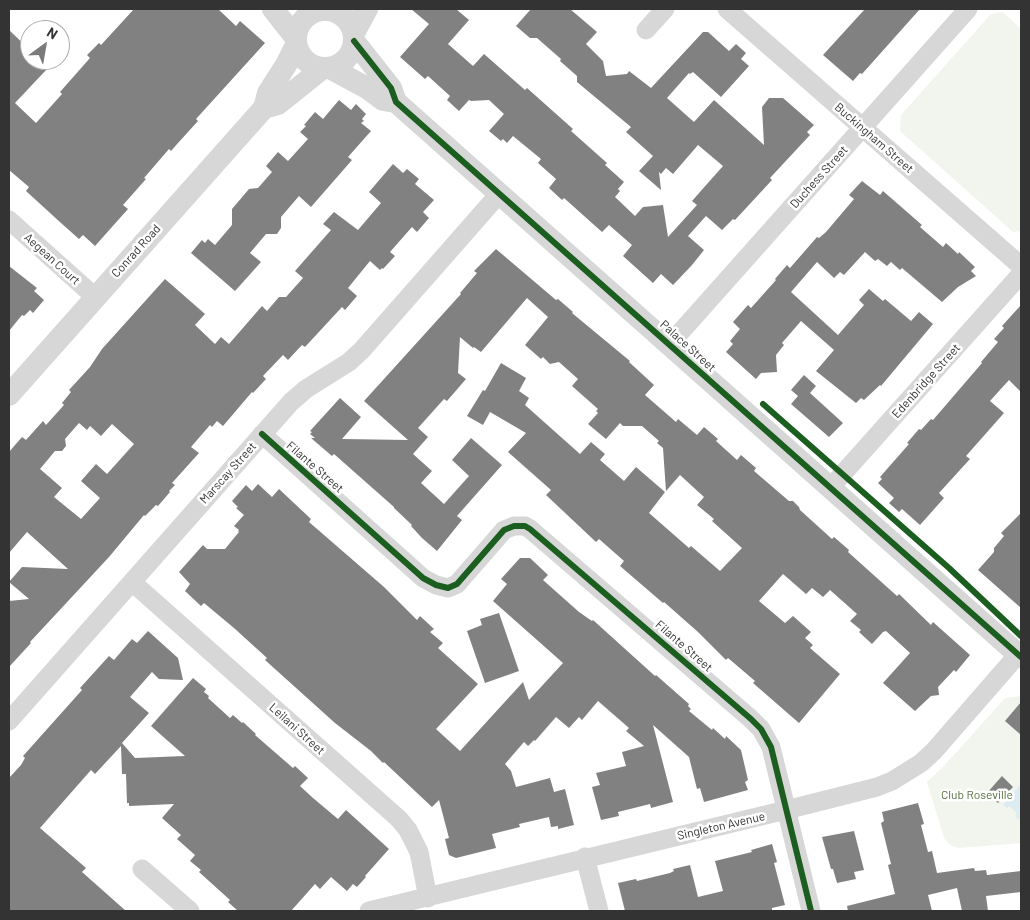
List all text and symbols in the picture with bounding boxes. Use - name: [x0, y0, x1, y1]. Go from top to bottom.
- north arrow: [20, 20, 70, 70]
- text: N: [44, 23, 61, 42]
- street label: Buckingham Street: [832, 100, 916, 176]
- street label: Duchess Street: [787, 143, 851, 211]
- street label: Conrad Road: [108, 222, 164, 280]
- street label: Aegean Court: [21, 230, 83, 288]
- street label: Palace Street: [657, 317, 719, 375]
- street label: Edenbridge Street: [889, 341, 963, 421]
- street label: Filante Street: [283, 438, 347, 496]
- street label: Marscay Street: [197, 439, 259, 507]
- street label: Filante Street: [652, 617, 716, 675]
- street label: Leilani Street: [266, 700, 328, 758]
- park label: Club Roseville: [941, 788, 1013, 802]
- street label: Singleton Avenue: [676, 809, 766, 843]

